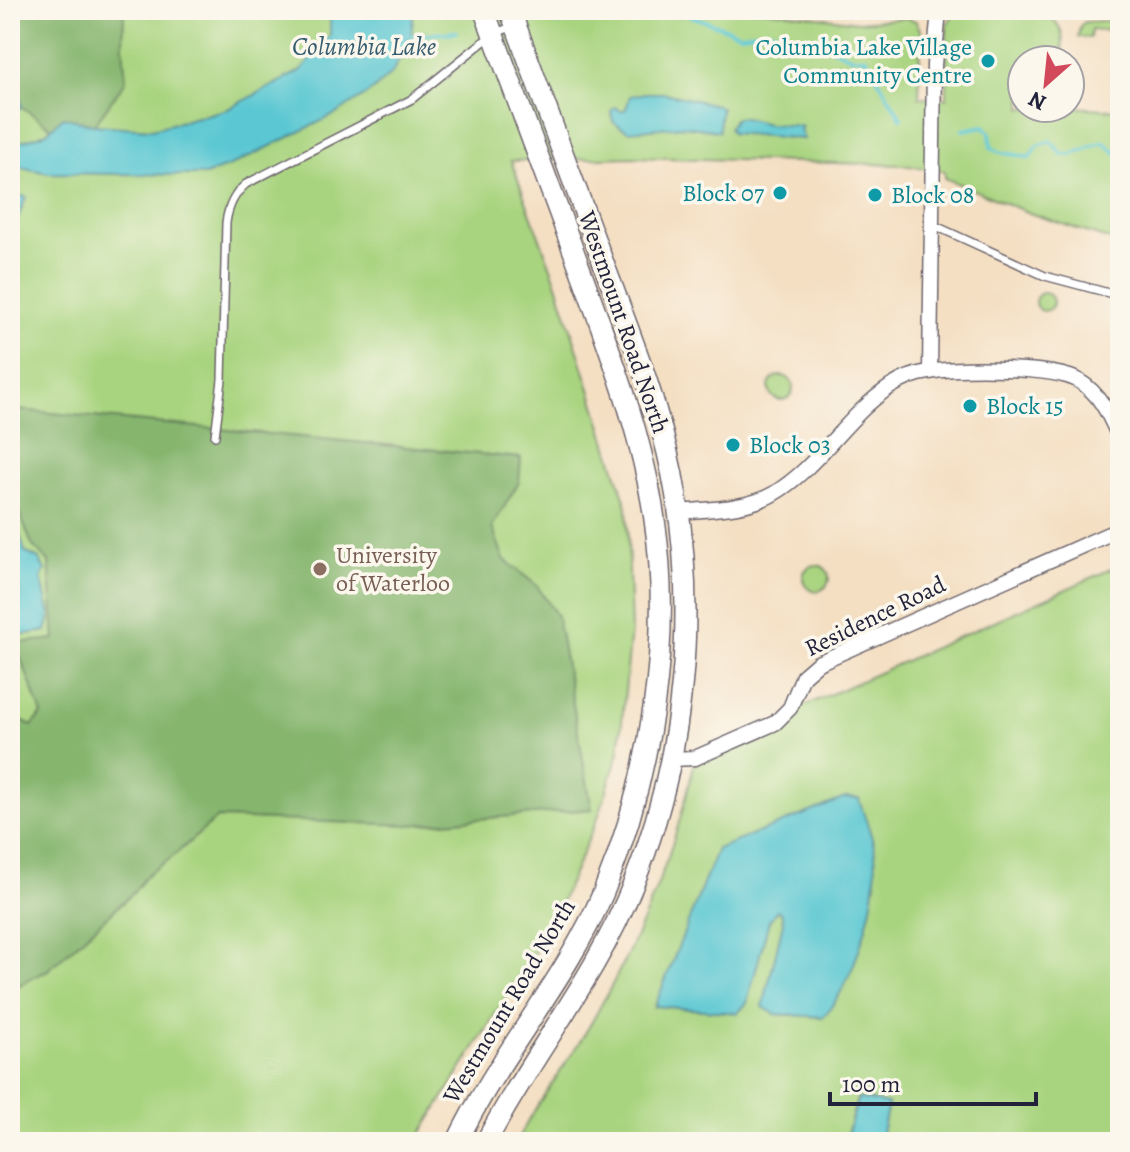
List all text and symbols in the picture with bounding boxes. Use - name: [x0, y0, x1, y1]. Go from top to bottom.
- water label: Columbia Lake: [292, 29, 436, 64]
- place label: Columbia Lake Village Community Centre: [755, 31, 972, 91]
- north arrow: [1006, 44, 1086, 124]
- marker: Columbia Lake Village Community Centre: [979, 52, 997, 70]
- text: N: [1023, 84, 1051, 118]
- place label: Block 07: [682, 177, 765, 209]
- place label: Block 08: [891, 179, 974, 211]
- marker: Block 07: [771, 184, 789, 202]
- marker: Block 08: [866, 186, 884, 204]
- street label: Westmount Road North: [571, 206, 677, 438]
- place label: Block 15: [986, 390, 1064, 422]
- marker: Block 15: [961, 397, 979, 415]
- place label: Block 03: [749, 429, 831, 461]
- marker: Block 03: [724, 436, 742, 454]
- place label: University of Waterloo: [336, 539, 450, 599]
- marker: University of Waterloo: [311, 560, 329, 578]
- street label: Residence Road: [799, 568, 951, 664]
- street label: Westmount Road North: [435, 893, 583, 1110]
- scale bar: [830, 1056, 1036, 1106]
- text: 100 m: [842, 1068, 901, 1100]

